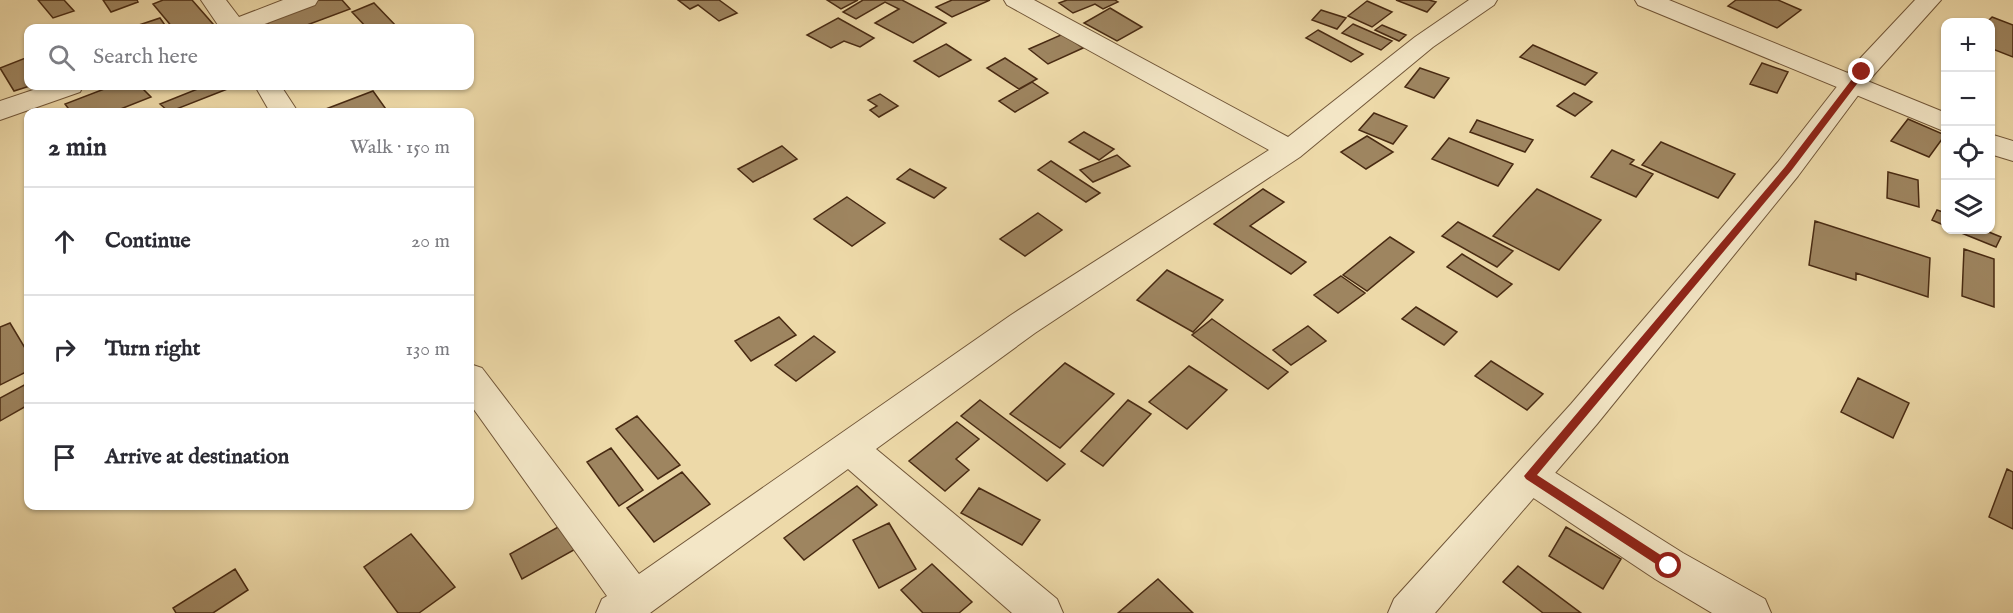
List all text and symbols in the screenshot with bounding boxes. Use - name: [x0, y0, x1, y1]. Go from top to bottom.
- map controls: [1941, 18, 1995, 234]
- button: +: [1941, 18, 1995, 72]
- search box: [24, 24, 474, 90]
- icon: search: [45, 41, 78, 74]
- text: Search here: [93, 43, 198, 71]
- route end: [1848, 58, 1874, 84]
- button: −: [1941, 72, 1995, 126]
- button: locate: [1941, 126, 1995, 180]
- text: 2 min: [48, 131, 107, 164]
- text: Walk · 150 m: [350, 135, 450, 160]
- button: layers: [1941, 180, 1995, 234]
- icon: ahead: [48, 225, 81, 258]
- text: Continue: [105, 227, 191, 255]
- text: 20 m: [411, 229, 450, 254]
- icon: right: [48, 333, 81, 366]
- text: Turn right: [105, 335, 200, 363]
- text: 130 m: [405, 337, 450, 362]
- icon: arrive: [48, 441, 81, 474]
- text: Arrive at destination: [105, 443, 289, 471]
- route start: [1655, 552, 1681, 578]

